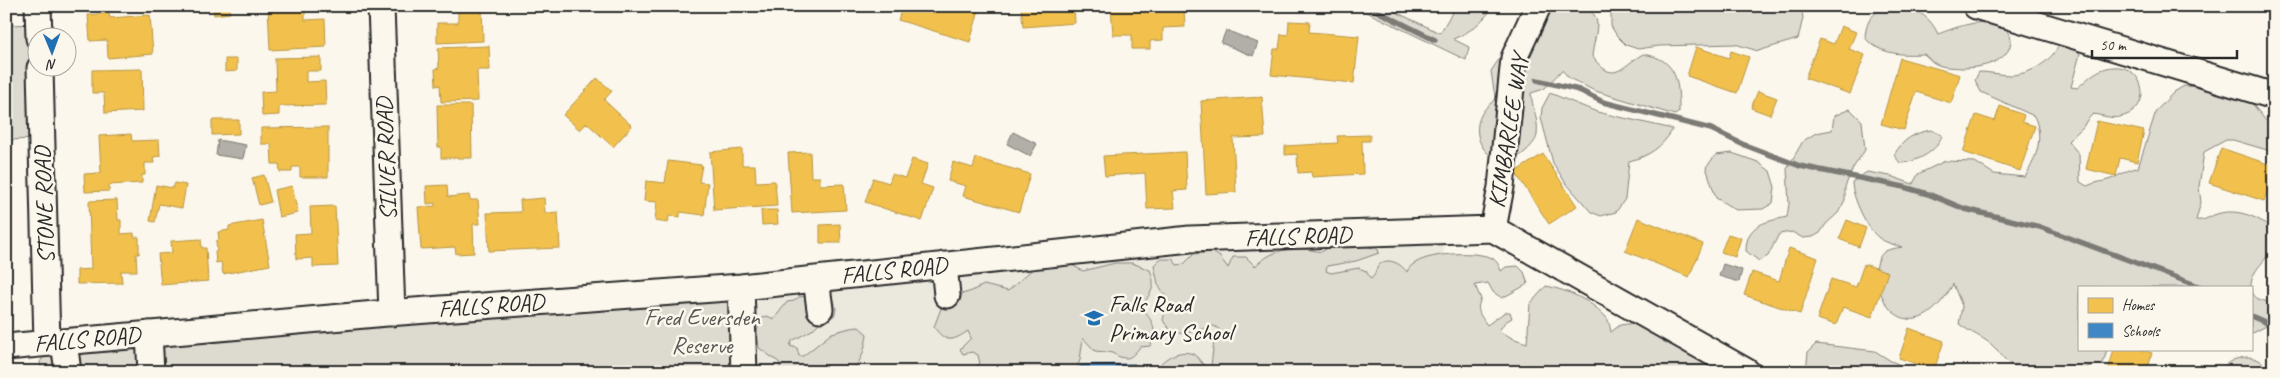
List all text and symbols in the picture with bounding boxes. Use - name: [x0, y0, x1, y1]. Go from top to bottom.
- north arrow: [28, 28, 78, 78]
- scale bar: [2092, 28, 2238, 60]
- text: 50 m: [2100, 36, 2127, 55]
- street label: KIMBARLEE WAY: [1481, 47, 1536, 210]
- text: N: [45, 56, 57, 73]
- street label: SILVER ROAD: [369, 95, 403, 221]
- street label: STONE ROAD: [27, 144, 61, 264]
- street label: FALLS ROAD: [1244, 219, 1354, 253]
- street label: FALLS ROAD: [840, 249, 950, 290]
- street label: FALLS ROAD: [437, 286, 547, 324]
- legend: [2078, 286, 2252, 350]
- place label: Falls Road Primary School: [1109, 289, 1236, 347]
- text: Homes: [2122, 296, 2156, 315]
- park label: Fred Eversden Reserve: [644, 302, 761, 360]
- school or university icon: Falls Road Primary School: [1083, 307, 1105, 329]
- street label: FALLS ROAD: [33, 319, 143, 359]
- text: Schools: [2122, 322, 2161, 341]

